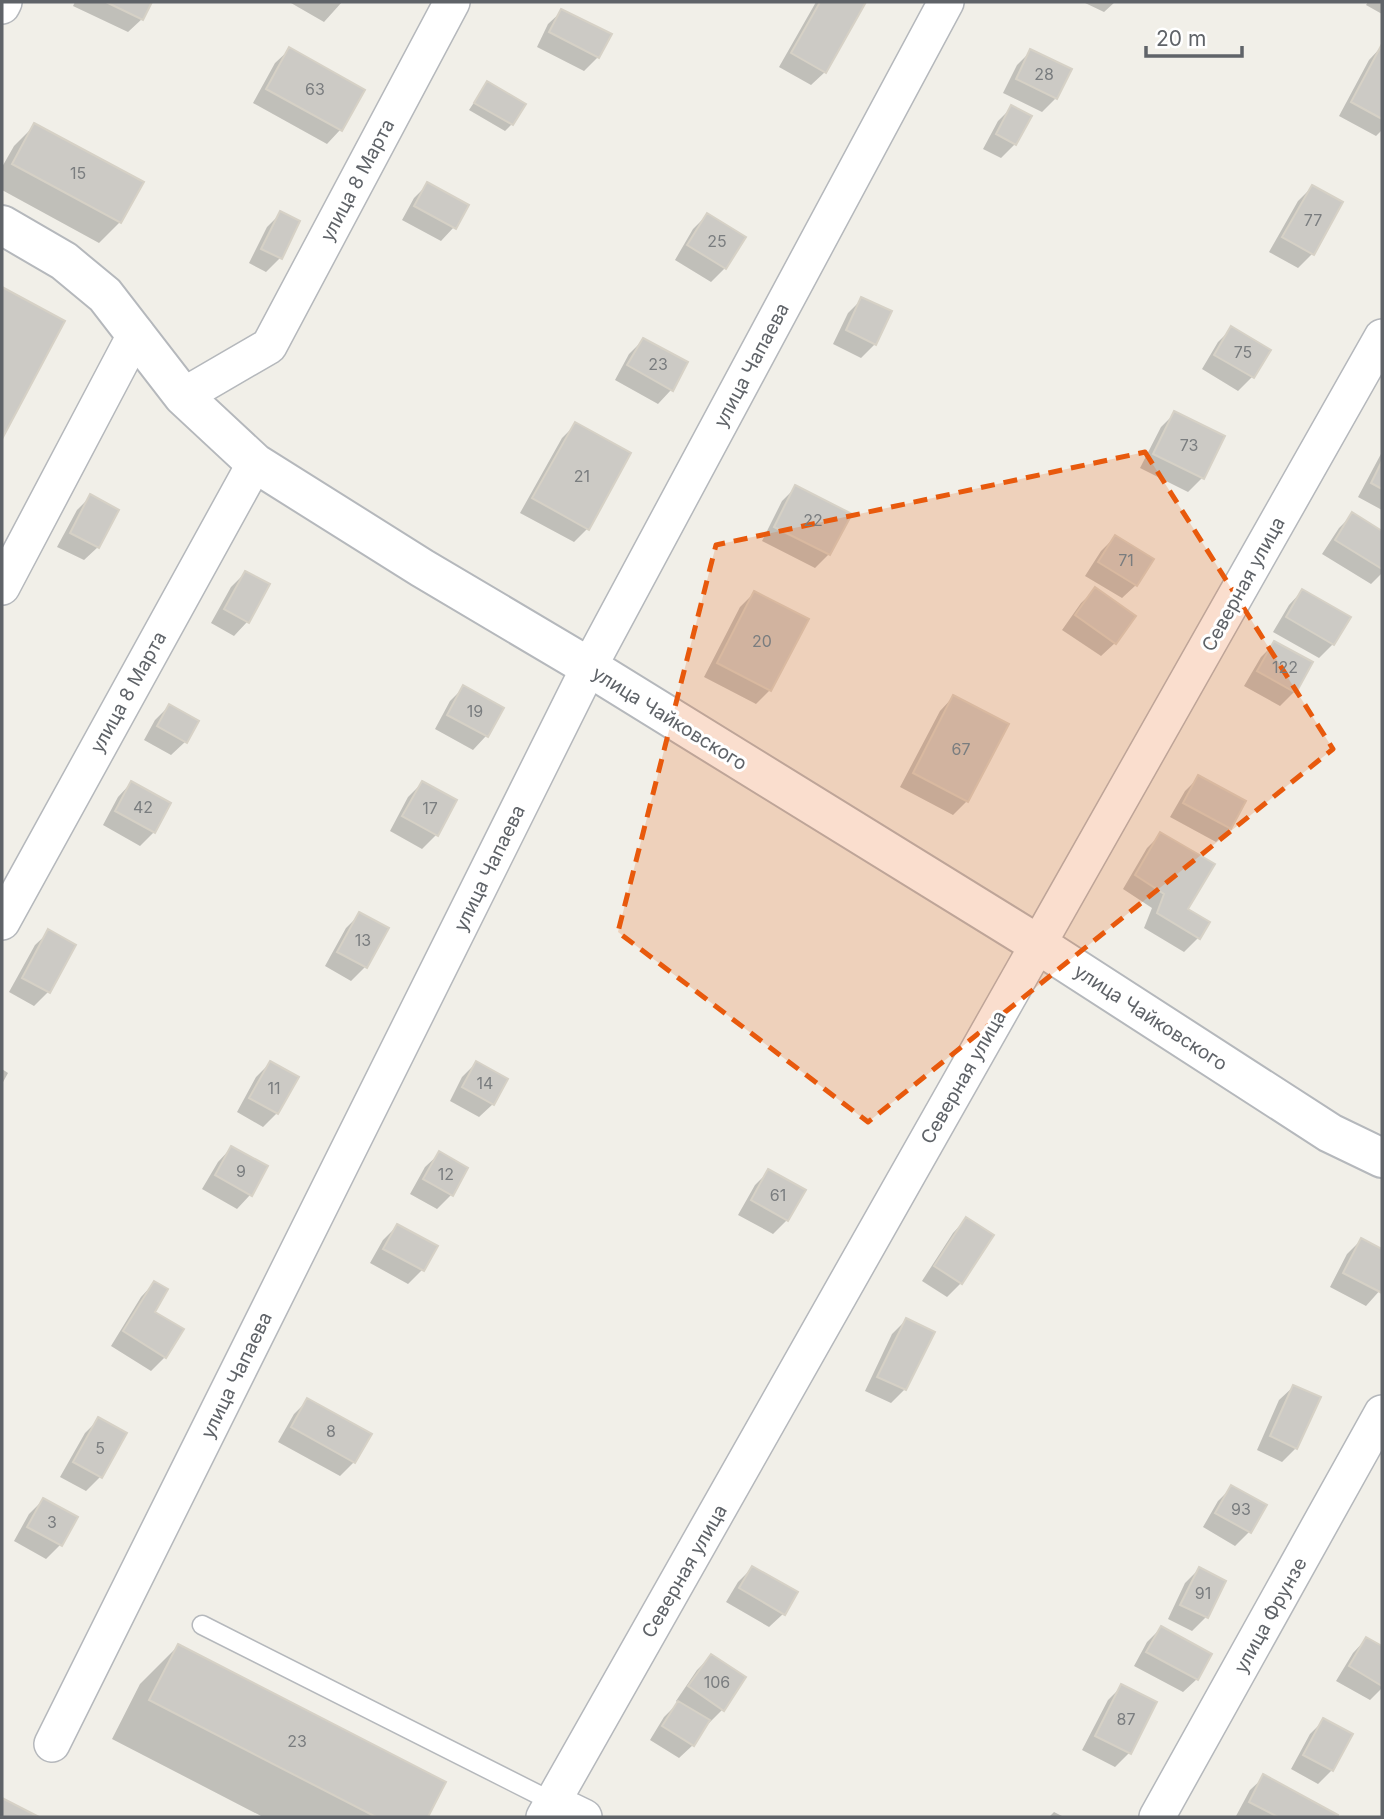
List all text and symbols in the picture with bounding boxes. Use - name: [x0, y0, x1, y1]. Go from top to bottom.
- scale bar: [1146, 14, 1242, 58]
- text: 20 m: [1156, 26, 1206, 51]
- house number: 28: [1034, 64, 1054, 84]
- house number: 63: [305, 79, 325, 99]
- street label: улица 8 Марта: [315, 115, 399, 245]
- house number: 15: [70, 163, 86, 183]
- house number: 77: [1304, 210, 1322, 230]
- house number: 25: [707, 231, 727, 251]
- street label: улица Чапаева: [709, 299, 794, 431]
- house number: 75: [1234, 342, 1252, 362]
- house number: 23: [648, 354, 668, 374]
- house number: 73: [1180, 435, 1198, 455]
- house number: 21: [574, 466, 590, 486]
- house number: 22: [803, 510, 823, 530]
- street label: Северная улица: [1197, 513, 1290, 655]
- house number: 71: [1118, 550, 1134, 570]
- street label: улица 8 Марта: [86, 627, 171, 757]
- house number: 20: [752, 631, 772, 651]
- house number: 122: [1272, 657, 1298, 677]
- street label: улица Чайковского: [588, 662, 751, 775]
- house number: 19: [467, 701, 483, 721]
- house number: 67: [952, 739, 970, 759]
- house number: 42: [133, 797, 153, 817]
- house number: 17: [422, 798, 438, 818]
- street label: улица Чапаева: [449, 801, 530, 935]
- house number: 13: [355, 930, 371, 950]
- street label: улица Чайковского: [1070, 959, 1232, 1076]
- street label: Северная улица: [916, 1006, 1011, 1148]
- house number: 14: [477, 1073, 493, 1093]
- house number: 11: [267, 1078, 281, 1098]
- house number: 9: [236, 1161, 246, 1181]
- house number: 12: [438, 1164, 454, 1184]
- house number: 61: [770, 1185, 786, 1205]
- street label: улица Чапаева: [196, 1308, 277, 1442]
- house number: 8: [326, 1421, 336, 1441]
- house number: 5: [95, 1438, 105, 1458]
- house number: 93: [1231, 1499, 1251, 1519]
- street label: Северная улица: [637, 1500, 732, 1642]
- house number: 3: [47, 1512, 57, 1532]
- street label: улица Фрунзе: [1229, 1553, 1312, 1677]
- house number: 91: [1195, 1583, 1211, 1603]
- house number: 106: [704, 1672, 730, 1692]
- house number: 87: [1117, 1709, 1135, 1729]
- house number: 23: [287, 1731, 307, 1751]

